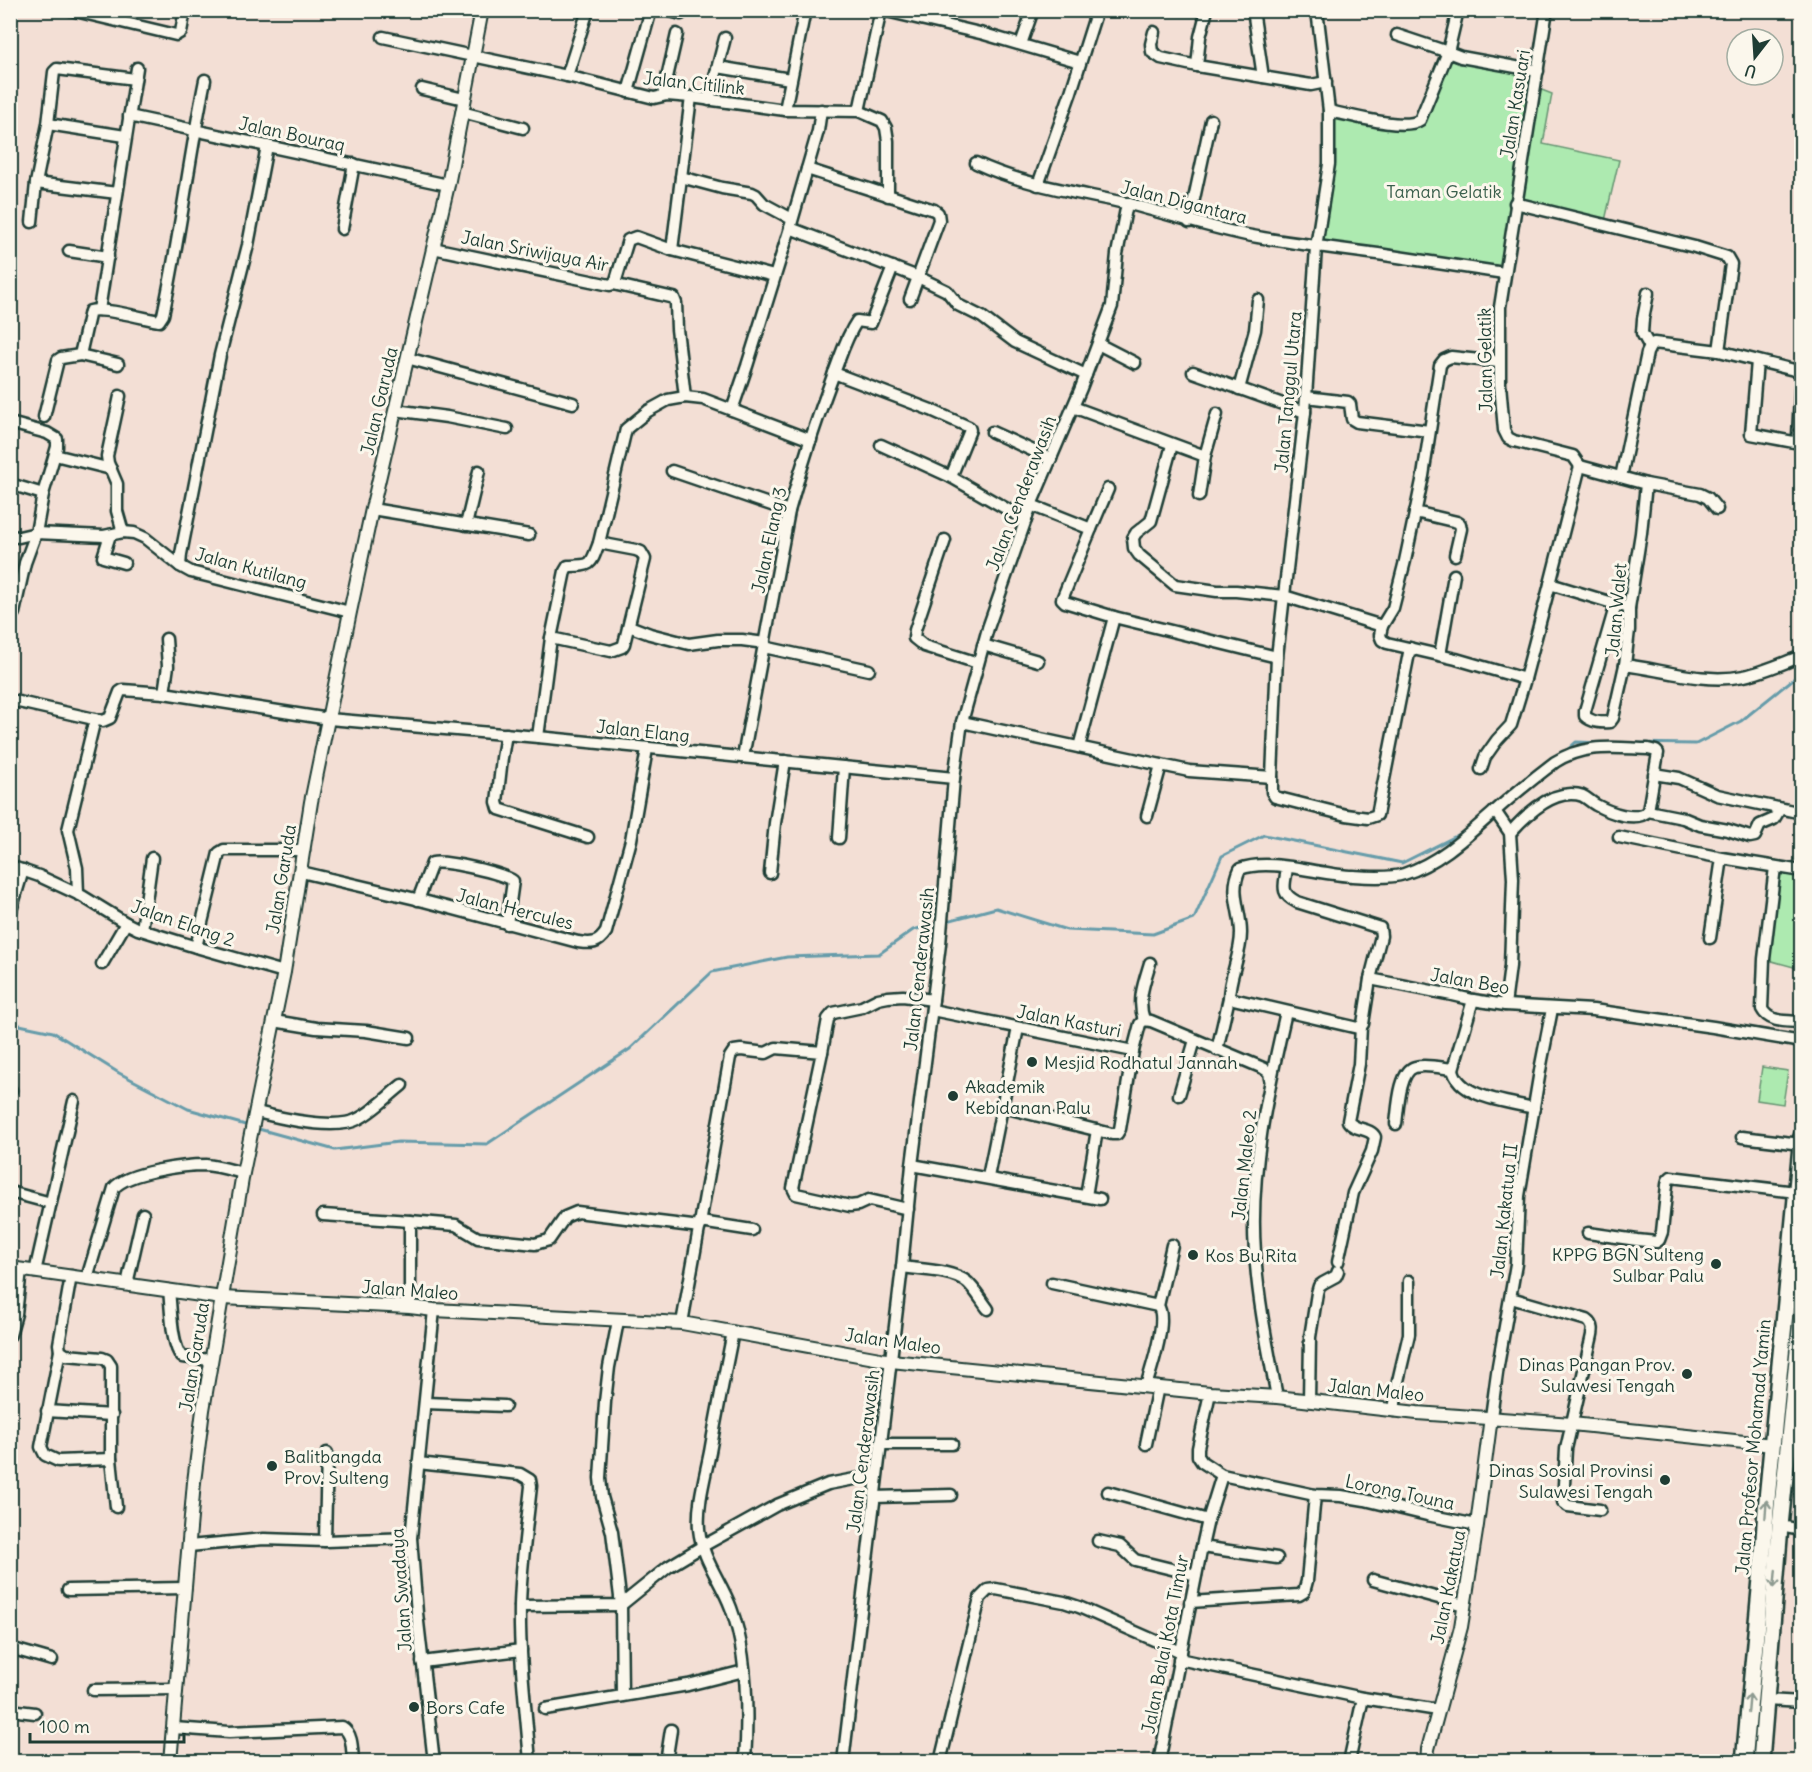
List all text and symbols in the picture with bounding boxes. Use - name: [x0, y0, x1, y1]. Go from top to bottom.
- north arrow: [1725, 27, 1785, 87]
- street label: Jalan Kasuari: [1495, 48, 1535, 160]
- text: U: [1742, 60, 1759, 83]
- street label: Jalan Citilink: [642, 66, 746, 100]
- street label: Jalan Bouraq: [237, 112, 347, 156]
- street label: Jalan Digantara: [1118, 175, 1250, 229]
- park label: Taman Gelatik: [1386, 180, 1502, 203]
- street label: Jalan Sriwijaya Air: [459, 225, 611, 277]
- street label: Jalan Gelatik: [1473, 307, 1497, 413]
- street label: Jalan Tanggul Utara: [1269, 310, 1307, 474]
- street label: Jalan Garuda: [355, 345, 403, 457]
- street label: Jalan Cenderawasih: [981, 412, 1061, 574]
- street label: Jalan Elang 3: [746, 485, 792, 595]
- street label: Jalan Kutilang: [193, 542, 309, 594]
- street label: Jalan Walet: [1600, 562, 1632, 658]
- street label: Jalan Elang: [595, 715, 691, 747]
- street label: Jalan Garuda: [261, 823, 301, 935]
- street label: Jalan Hercules: [454, 883, 576, 935]
- street label: Jalan Cenderawasih: [899, 886, 939, 1052]
- street label: Jalan Elang 2: [128, 895, 238, 951]
- street label: Jalan Beo: [1429, 963, 1511, 999]
- street label: Jalan Kasturi: [1015, 1000, 1123, 1042]
- place label: Mesjid Rodhatul Jannah: [1044, 1051, 1238, 1074]
- marker: Mesjid Rodhatul Jannah: [1025, 1055, 1039, 1069]
- place label: Akademik Kebidanan Palu: [965, 1075, 1091, 1119]
- marker: Akademik Kebidanan Palu: [946, 1089, 960, 1103]
- street label: Jalan Maleo 2: [1227, 1108, 1261, 1221]
- street label: Jalan Kakatua II: [1485, 1142, 1523, 1280]
- place label: KPPG BGN Sulteng Sulbar Palu: [1552, 1243, 1704, 1287]
- place label: Kos Bu Rita: [1205, 1244, 1297, 1267]
- marker: Kos Bu Rita: [1186, 1248, 1200, 1262]
- marker: KPPG BGN Sulteng Sulbar Palu: [1709, 1257, 1723, 1271]
- street label: Jalan Maleo: [361, 1275, 459, 1305]
- street label: Jalan Garuda: [174, 1301, 214, 1413]
- street label: Jalan Profesor Mohamad Yamin: [1730, 1318, 1776, 1576]
- street label: Jalan Maleo: [843, 1323, 943, 1359]
- place label: Dinas Pangan Prov. Sulawesi Tengah: [1519, 1353, 1675, 1397]
- marker: Dinas Pangan Prov. Sulawesi Tengah: [1680, 1367, 1694, 1381]
- street label: Jalan Cenderawasih: [842, 1368, 884, 1534]
- street label: Jalan Maleo: [1327, 1373, 1425, 1407]
- place label: Balitbangda Prov. Sulteng: [284, 1445, 389, 1489]
- marker: Balitbangda Prov. Sulteng: [265, 1459, 279, 1473]
- place label: Dinas Sosial Provinsi Sulawesi Tengah: [1489, 1459, 1653, 1503]
- street label: Lorong Touna: [1343, 1469, 1457, 1515]
- marker: Dinas Sosial Provinsi Sulawesi Tengah: [1658, 1473, 1672, 1487]
- one-way arrow: [1761, 1500, 1772, 1519]
- street label: Jalan Swadaya: [385, 1527, 417, 1653]
- street label: Jalan Kakatua: [1426, 1528, 1470, 1646]
- street label: Jalan Balai Kota Timur: [1136, 1552, 1194, 1735]
- one-way arrow: [1769, 1568, 1780, 1588]
- one-way arrow: [1744, 1694, 1755, 1714]
- place label: Bors Cafe: [426, 1696, 505, 1719]
- marker: Bors Cafe: [407, 1700, 421, 1714]
- scale bar: [30, 1706, 184, 1744]
- text: 100 m: [39, 1715, 90, 1738]

